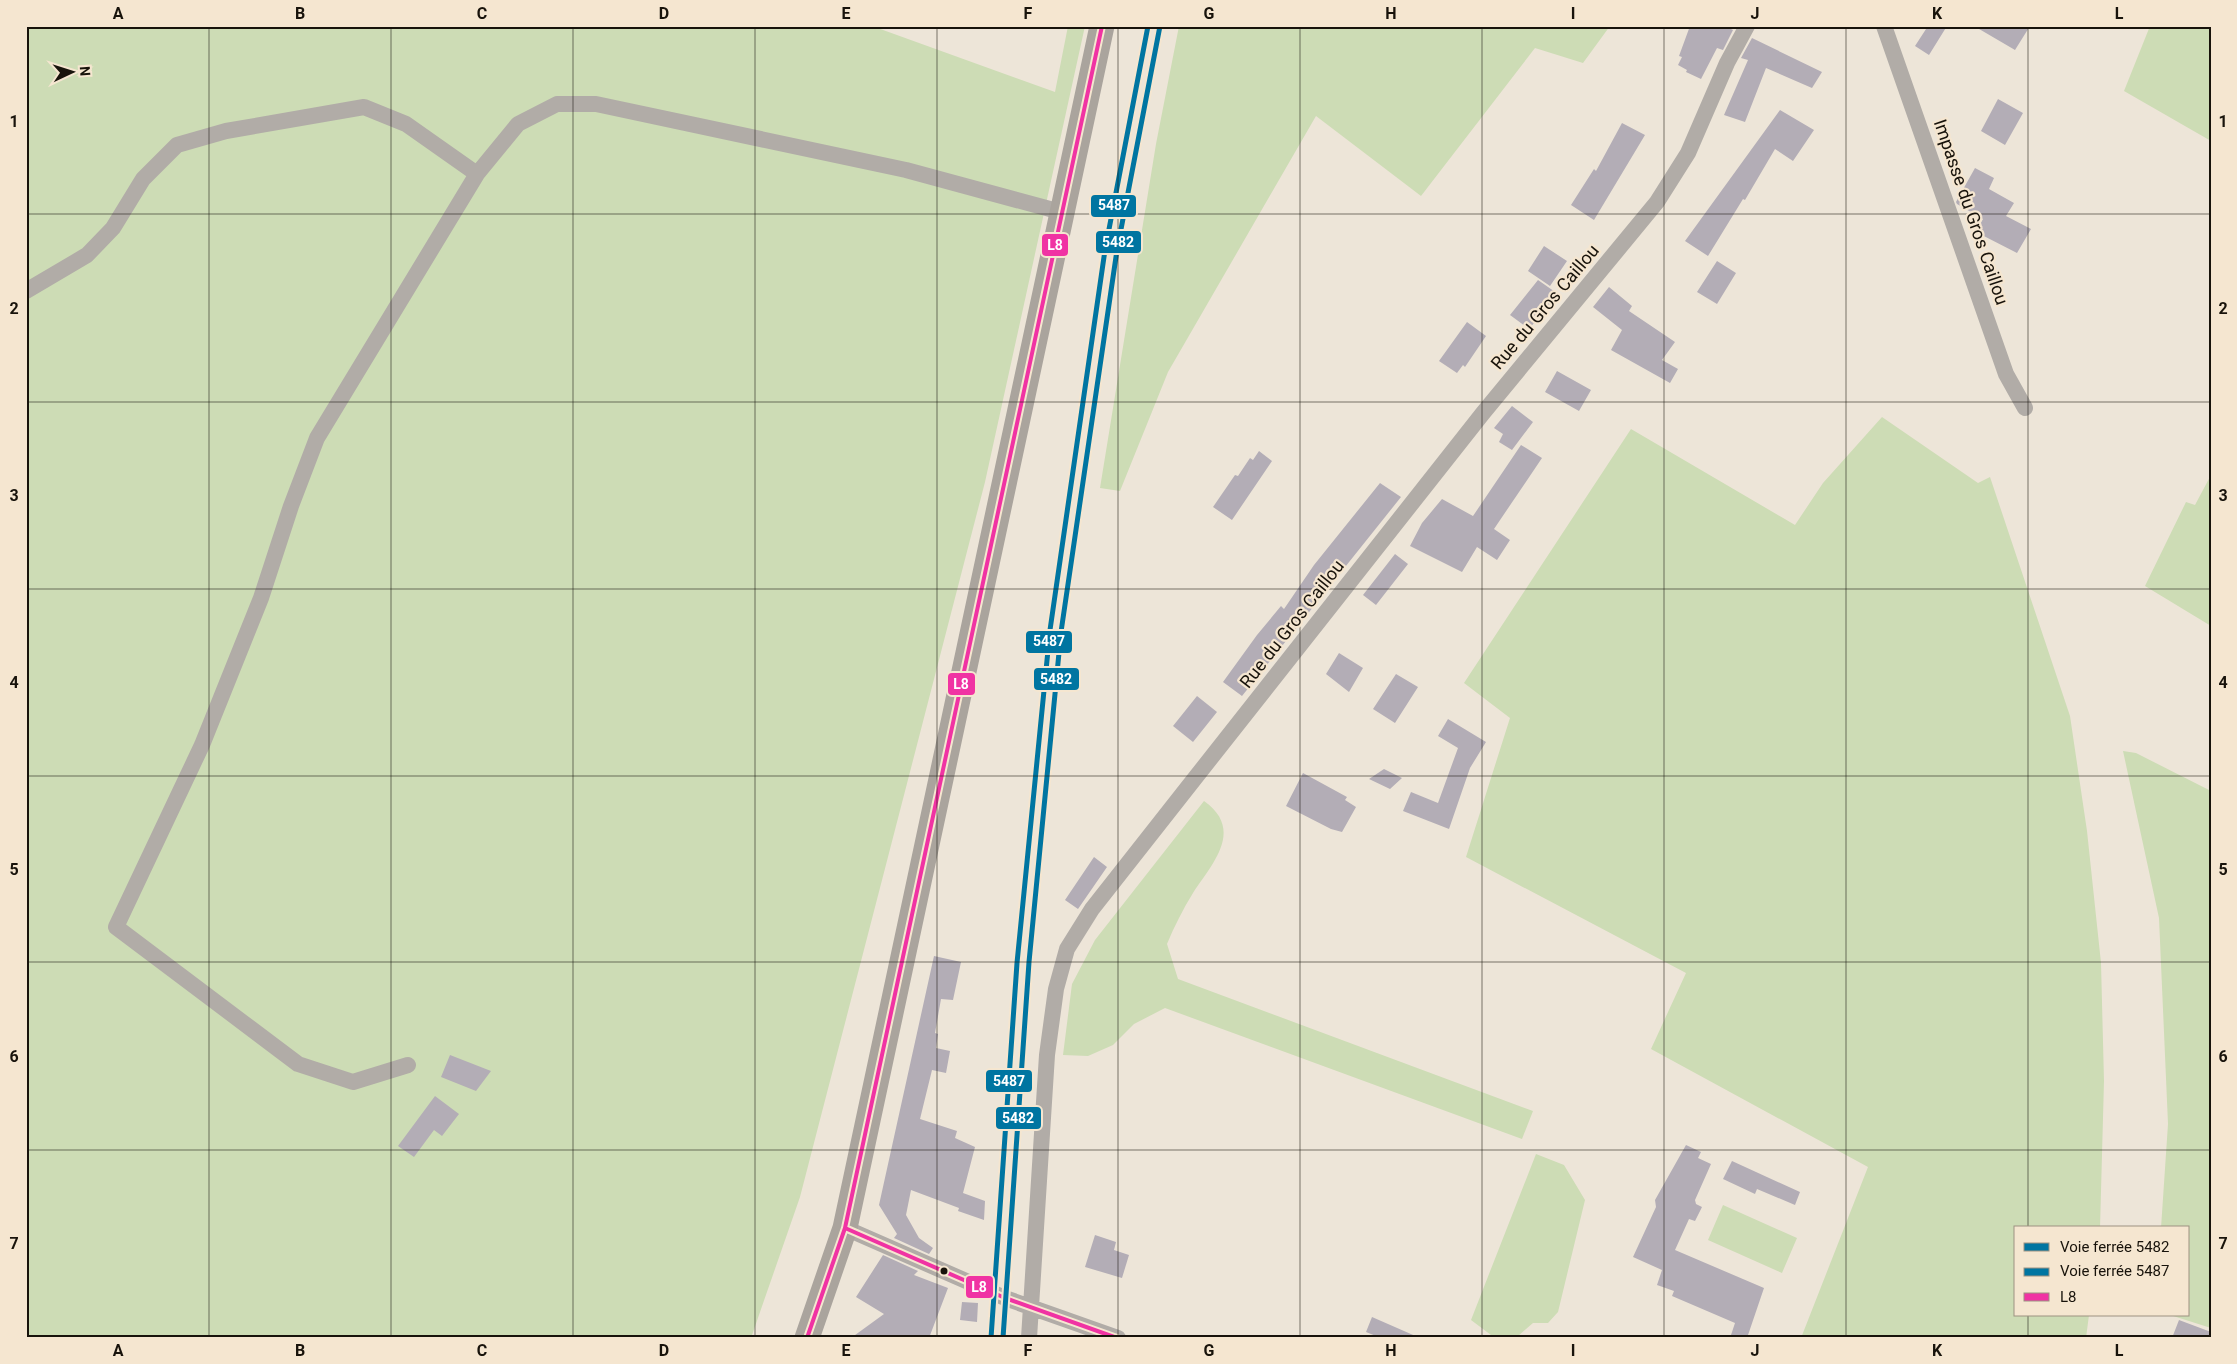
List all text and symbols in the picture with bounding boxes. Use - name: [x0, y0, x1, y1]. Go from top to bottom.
- text: A: [113, 4, 124, 23]
- text: B: [295, 4, 305, 23]
- text: C: [477, 4, 487, 23]
- text: D: [659, 4, 669, 23]
- text: E: [842, 4, 851, 23]
- text: F: [1024, 4, 1033, 23]
- text: G: [1204, 4, 1215, 23]
- text: H: [1385, 4, 1397, 23]
- text: I: [1571, 4, 1575, 23]
- text: J: [1751, 4, 1759, 23]
- text: K: [1932, 4, 1943, 23]
- text: L: [2115, 4, 2124, 23]
- north arrow: [48, 48, 98, 98]
- text: N: [77, 66, 93, 77]
- text: 1: [9, 112, 19, 131]
- text: 1: [2218, 112, 2228, 131]
- street label: Impasse du Gros Caillou: [1930, 116, 2013, 307]
- line badge: 5487: [1090, 194, 1137, 218]
- text: 5487: [1098, 197, 1130, 213]
- line badge: 5482: [1095, 230, 1142, 254]
- line badge: L8: [1041, 233, 1069, 257]
- text: 5482: [1102, 234, 1134, 250]
- text: L8: [1047, 237, 1063, 253]
- street label: Rue du Gros Caillou: [1486, 240, 1603, 373]
- text: 2: [9, 299, 19, 318]
- text: 2: [2218, 299, 2228, 318]
- text: 3: [9, 486, 19, 505]
- text: 3: [2218, 486, 2228, 505]
- street label: Rue du Gros Caillou: [1235, 556, 1348, 692]
- line badge: 5487: [1025, 630, 1073, 654]
- text: 5487: [1033, 633, 1065, 649]
- line badge: 5482: [1033, 667, 1080, 691]
- text: 5482: [1040, 671, 1072, 687]
- line badge: L8: [947, 672, 976, 696]
- text: 4: [9, 673, 19, 692]
- text: 4: [2218, 673, 2228, 692]
- text: L8: [953, 676, 969, 692]
- text: 5: [9, 860, 19, 879]
- text: 5: [2218, 860, 2228, 879]
- text: 6: [9, 1047, 19, 1066]
- text: 6: [2218, 1047, 2228, 1066]
- line badge: 5487: [985, 1069, 1033, 1093]
- text: 5487: [993, 1073, 1025, 1089]
- line badge: 5482: [995, 1106, 1042, 1130]
- text: 5482: [1002, 1110, 1034, 1126]
- legend: [2014, 1226, 2190, 1316]
- text: 7: [9, 1234, 19, 1253]
- text: 7: [2218, 1234, 2228, 1253]
- text: Voie ferrée 5482: [2060, 1238, 2169, 1256]
- text: Voie ferrée 5487: [2060, 1262, 2169, 1280]
- unlabelled marker: [939, 1266, 949, 1276]
- line badge: L8: [965, 1275, 994, 1299]
- text: L8: [971, 1279, 987, 1295]
- text: L8: [2060, 1288, 2077, 1306]
- text: A: [113, 1341, 124, 1360]
- text: B: [295, 1341, 305, 1360]
- text: C: [477, 1341, 487, 1360]
- text: D: [659, 1341, 669, 1360]
- text: E: [842, 1341, 851, 1360]
- text: F: [1024, 1341, 1033, 1360]
- text: G: [1204, 1341, 1215, 1360]
- text: H: [1385, 1341, 1397, 1360]
- text: I: [1571, 1341, 1575, 1360]
- text: J: [1751, 1341, 1759, 1360]
- text: K: [1932, 1341, 1943, 1360]
- text: L: [2115, 1341, 2124, 1360]

